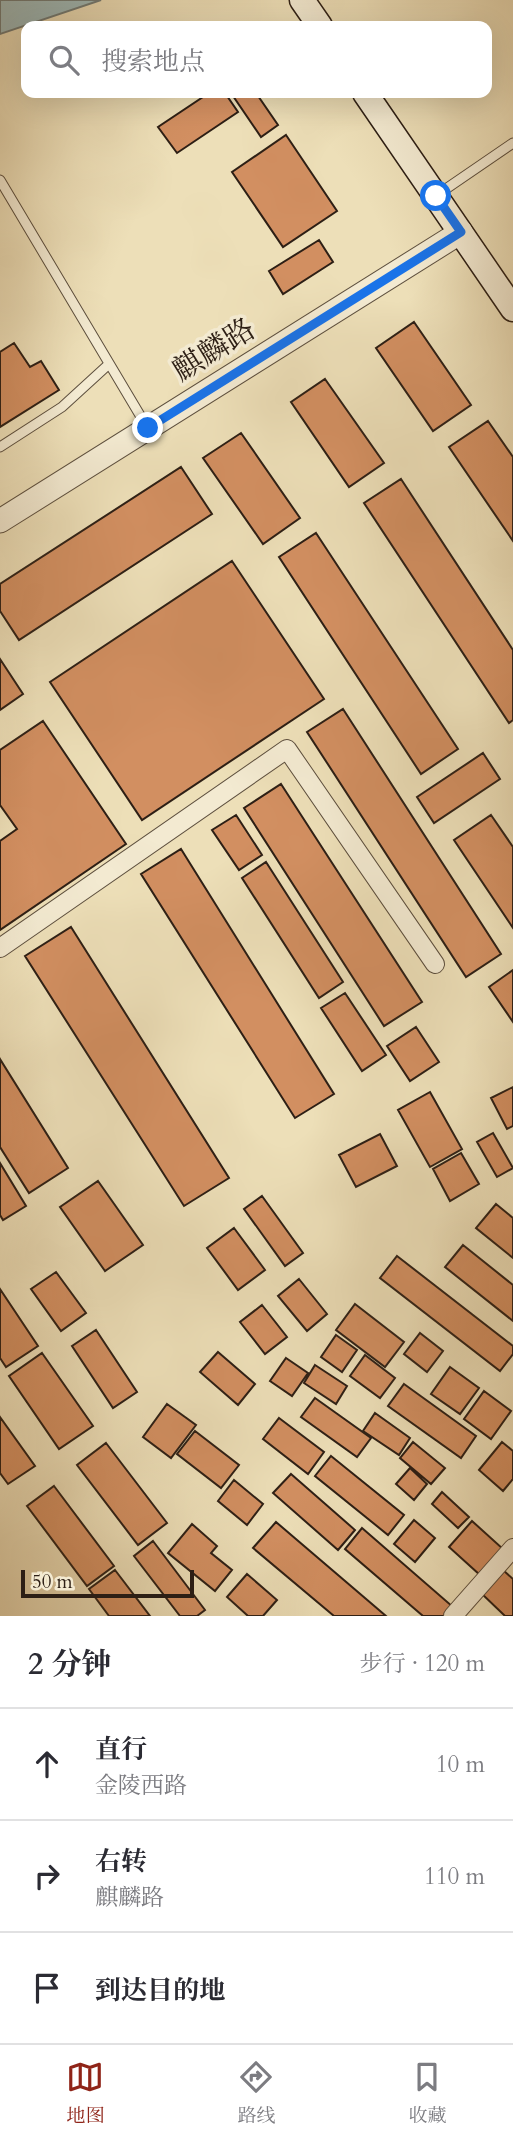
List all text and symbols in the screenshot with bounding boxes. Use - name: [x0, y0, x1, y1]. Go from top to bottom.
- search box: [21, 21, 492, 98]
- icon: search: [45, 41, 83, 79]
- text: 搜索地点: [101, 44, 205, 79]
- route start: [420, 180, 451, 211]
- street label: 麒麟路: [165, 309, 263, 391]
- route end: [132, 412, 163, 443]
- scale bar: [21, 1567, 194, 1599]
- text: 50 m: [32, 1569, 73, 1595]
- text: 2 分钟: [28, 1644, 111, 1685]
- text: 步行 · 120 m: [360, 1648, 485, 1679]
- text: 直行: [95, 1732, 147, 1767]
- icon: ahead: [28, 1745, 66, 1783]
- text: 10 m: [436, 1749, 485, 1780]
- text: 金陵西路: [95, 1770, 187, 1801]
- text: 右转: [95, 1844, 147, 1879]
- icon: right: [28, 1857, 66, 1895]
- text: 110 m: [424, 1861, 485, 1892]
- text: 麒麟路: [95, 1882, 164, 1913]
- icon: arrive: [28, 1969, 66, 2007]
- text: 到达目的地: [95, 1973, 225, 2008]
- tab: 地图: [66, 2058, 105, 2129]
- tab: 路线: [237, 2058, 276, 2129]
- tab: 收藏: [408, 2058, 447, 2129]

